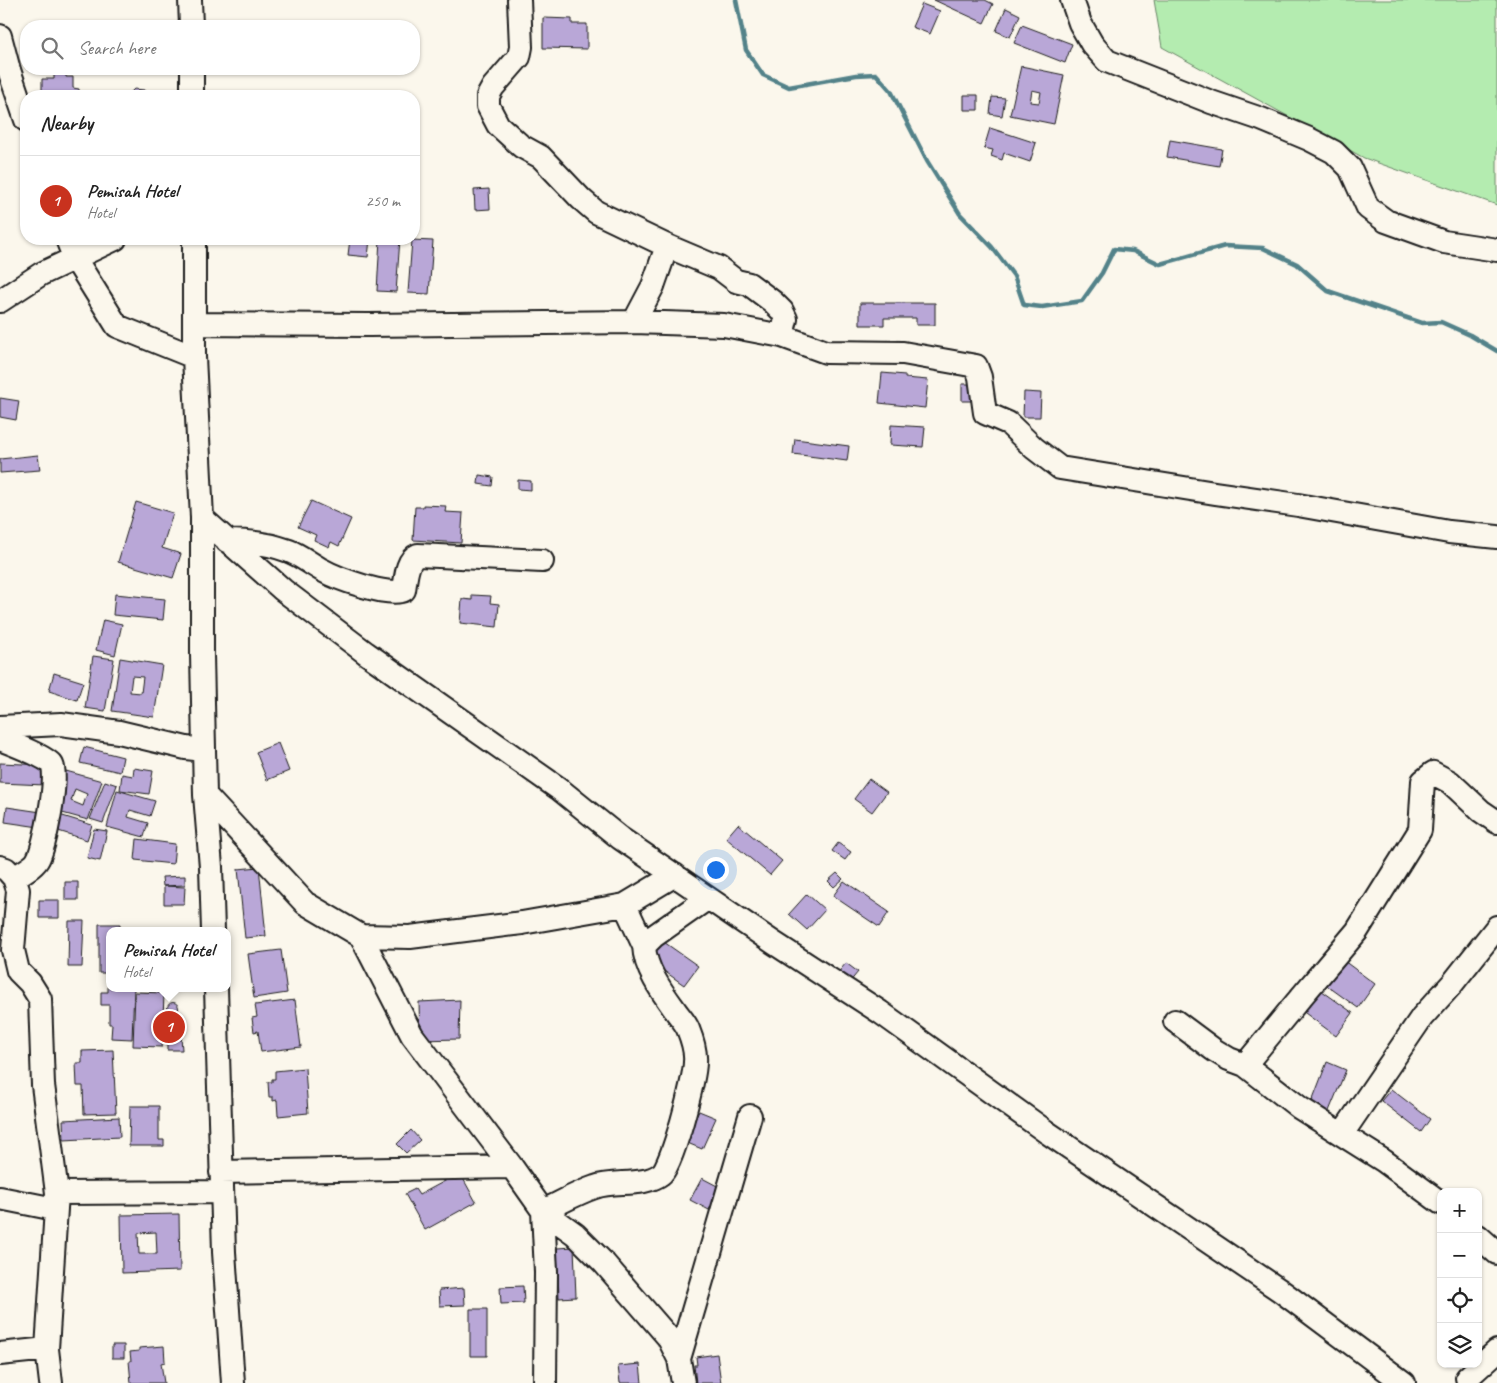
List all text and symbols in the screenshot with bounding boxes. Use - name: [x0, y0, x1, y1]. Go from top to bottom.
- search box: [20, 20, 420, 75]
- icon: search: [38, 34, 66, 62]
- text: Search here: [78, 36, 155, 60]
- text: Nearby: [40, 110, 93, 136]
- text: Pemisah Hotel: [87, 179, 178, 203]
- text: 1: [52, 191, 60, 211]
- text: 250 m: [366, 191, 400, 211]
- text: Hotel: [87, 203, 115, 223]
- your location: [703, 857, 729, 883]
- popup: [106, 927, 231, 992]
- text: Pemisah Hotel: [123, 938, 214, 962]
- text: Hotel: [123, 962, 151, 982]
- pin: 1: [153, 1008, 185, 1046]
- map controls: [1437, 1188, 1482, 1368]
- button: +: [1437, 1188, 1482, 1233]
- button: −: [1437, 1233, 1482, 1278]
- button: locate: [1437, 1278, 1482, 1323]
- button: layers: [1437, 1323, 1482, 1368]

